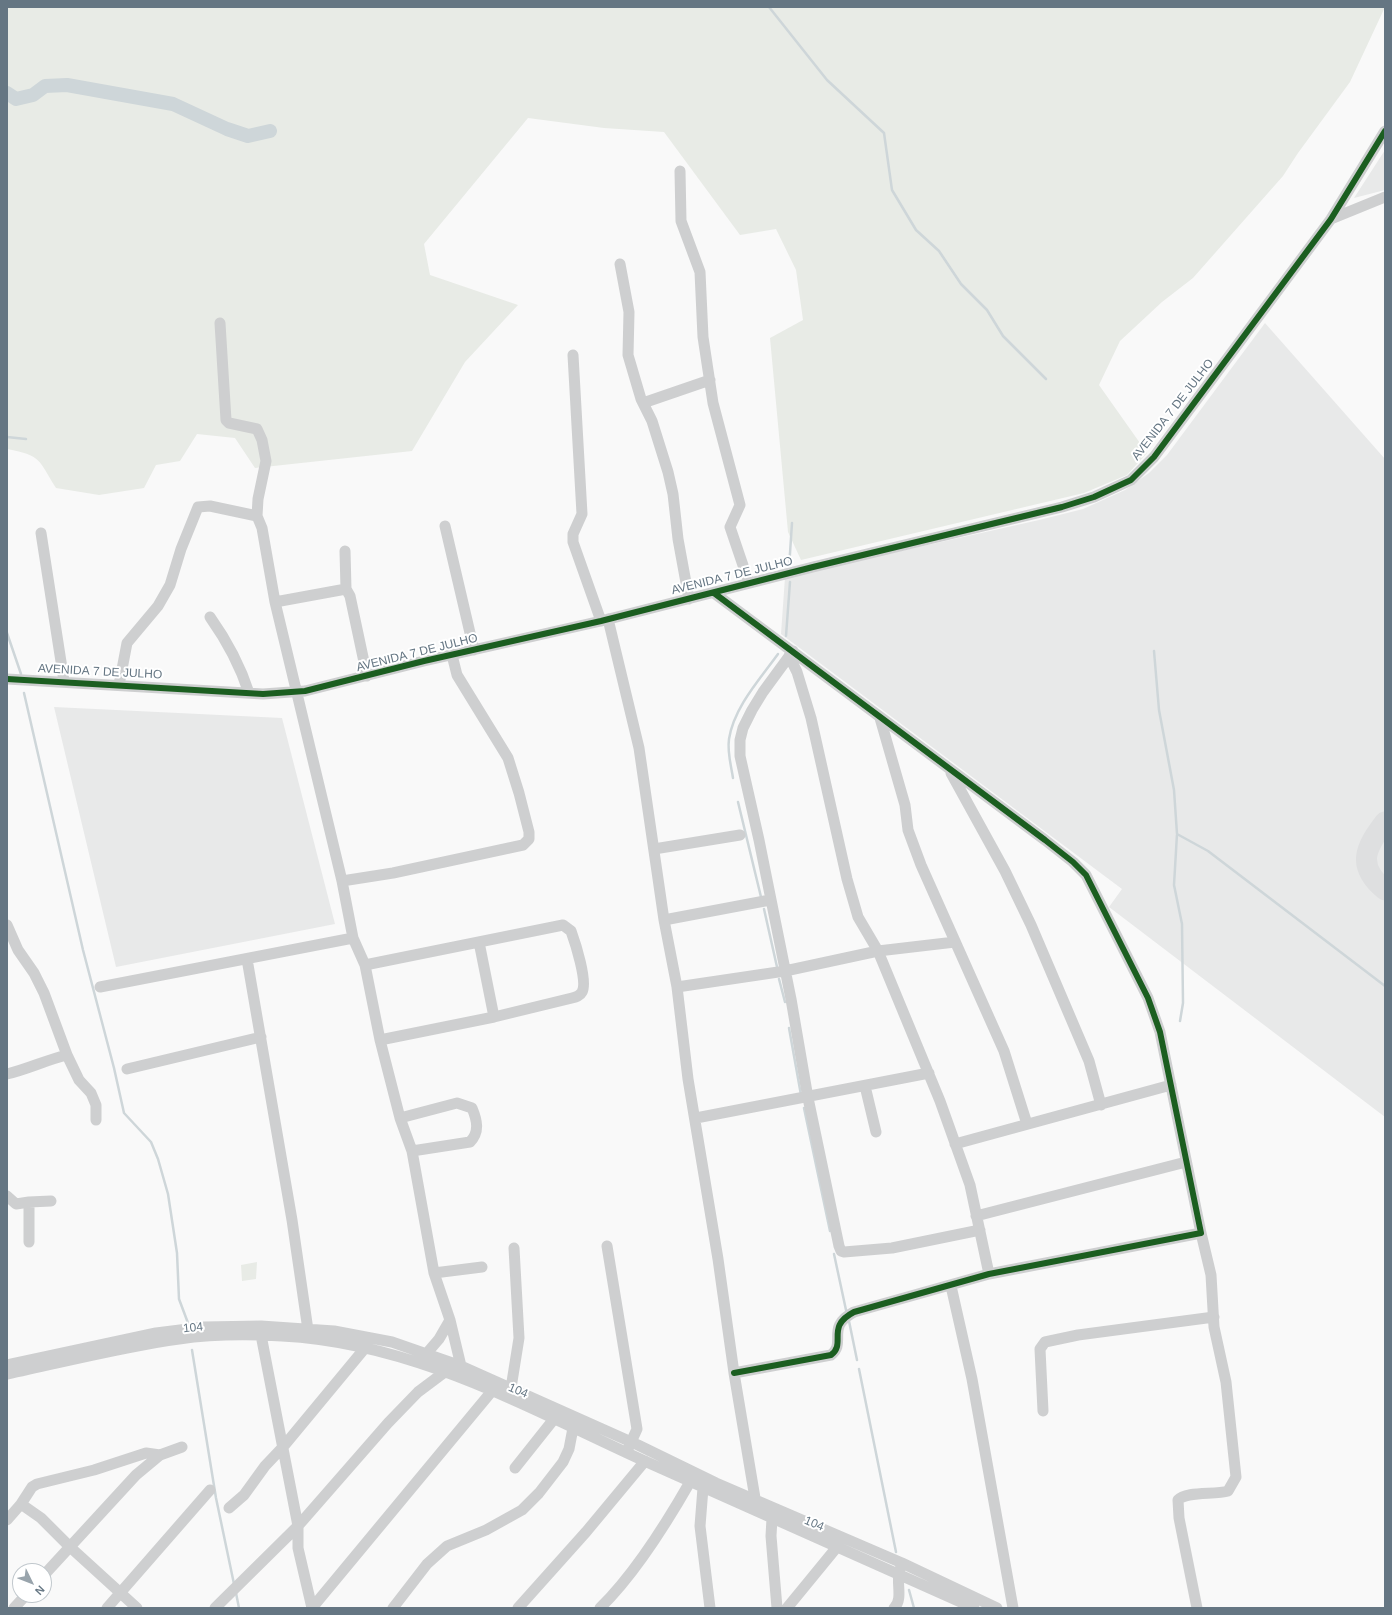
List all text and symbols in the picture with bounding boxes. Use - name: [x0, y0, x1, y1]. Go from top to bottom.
- street label: AVENIDA 7 DE JULHO: [1129, 357, 1217, 463]
- street label: AVENIDA 7 DE JULHO: [670, 554, 794, 598]
- street label: AVENIDA 7 DE JULHO: [355, 631, 479, 675]
- street label: AVENIDA 7 DE JULHO: [37, 662, 163, 682]
- street label: 104: [182, 1320, 204, 1336]
- street label: 104: [506, 1380, 530, 1402]
- street label: 104: [802, 1513, 826, 1535]
- north arrow: [12, 1563, 52, 1603]
- text: N: [33, 1583, 47, 1597]

